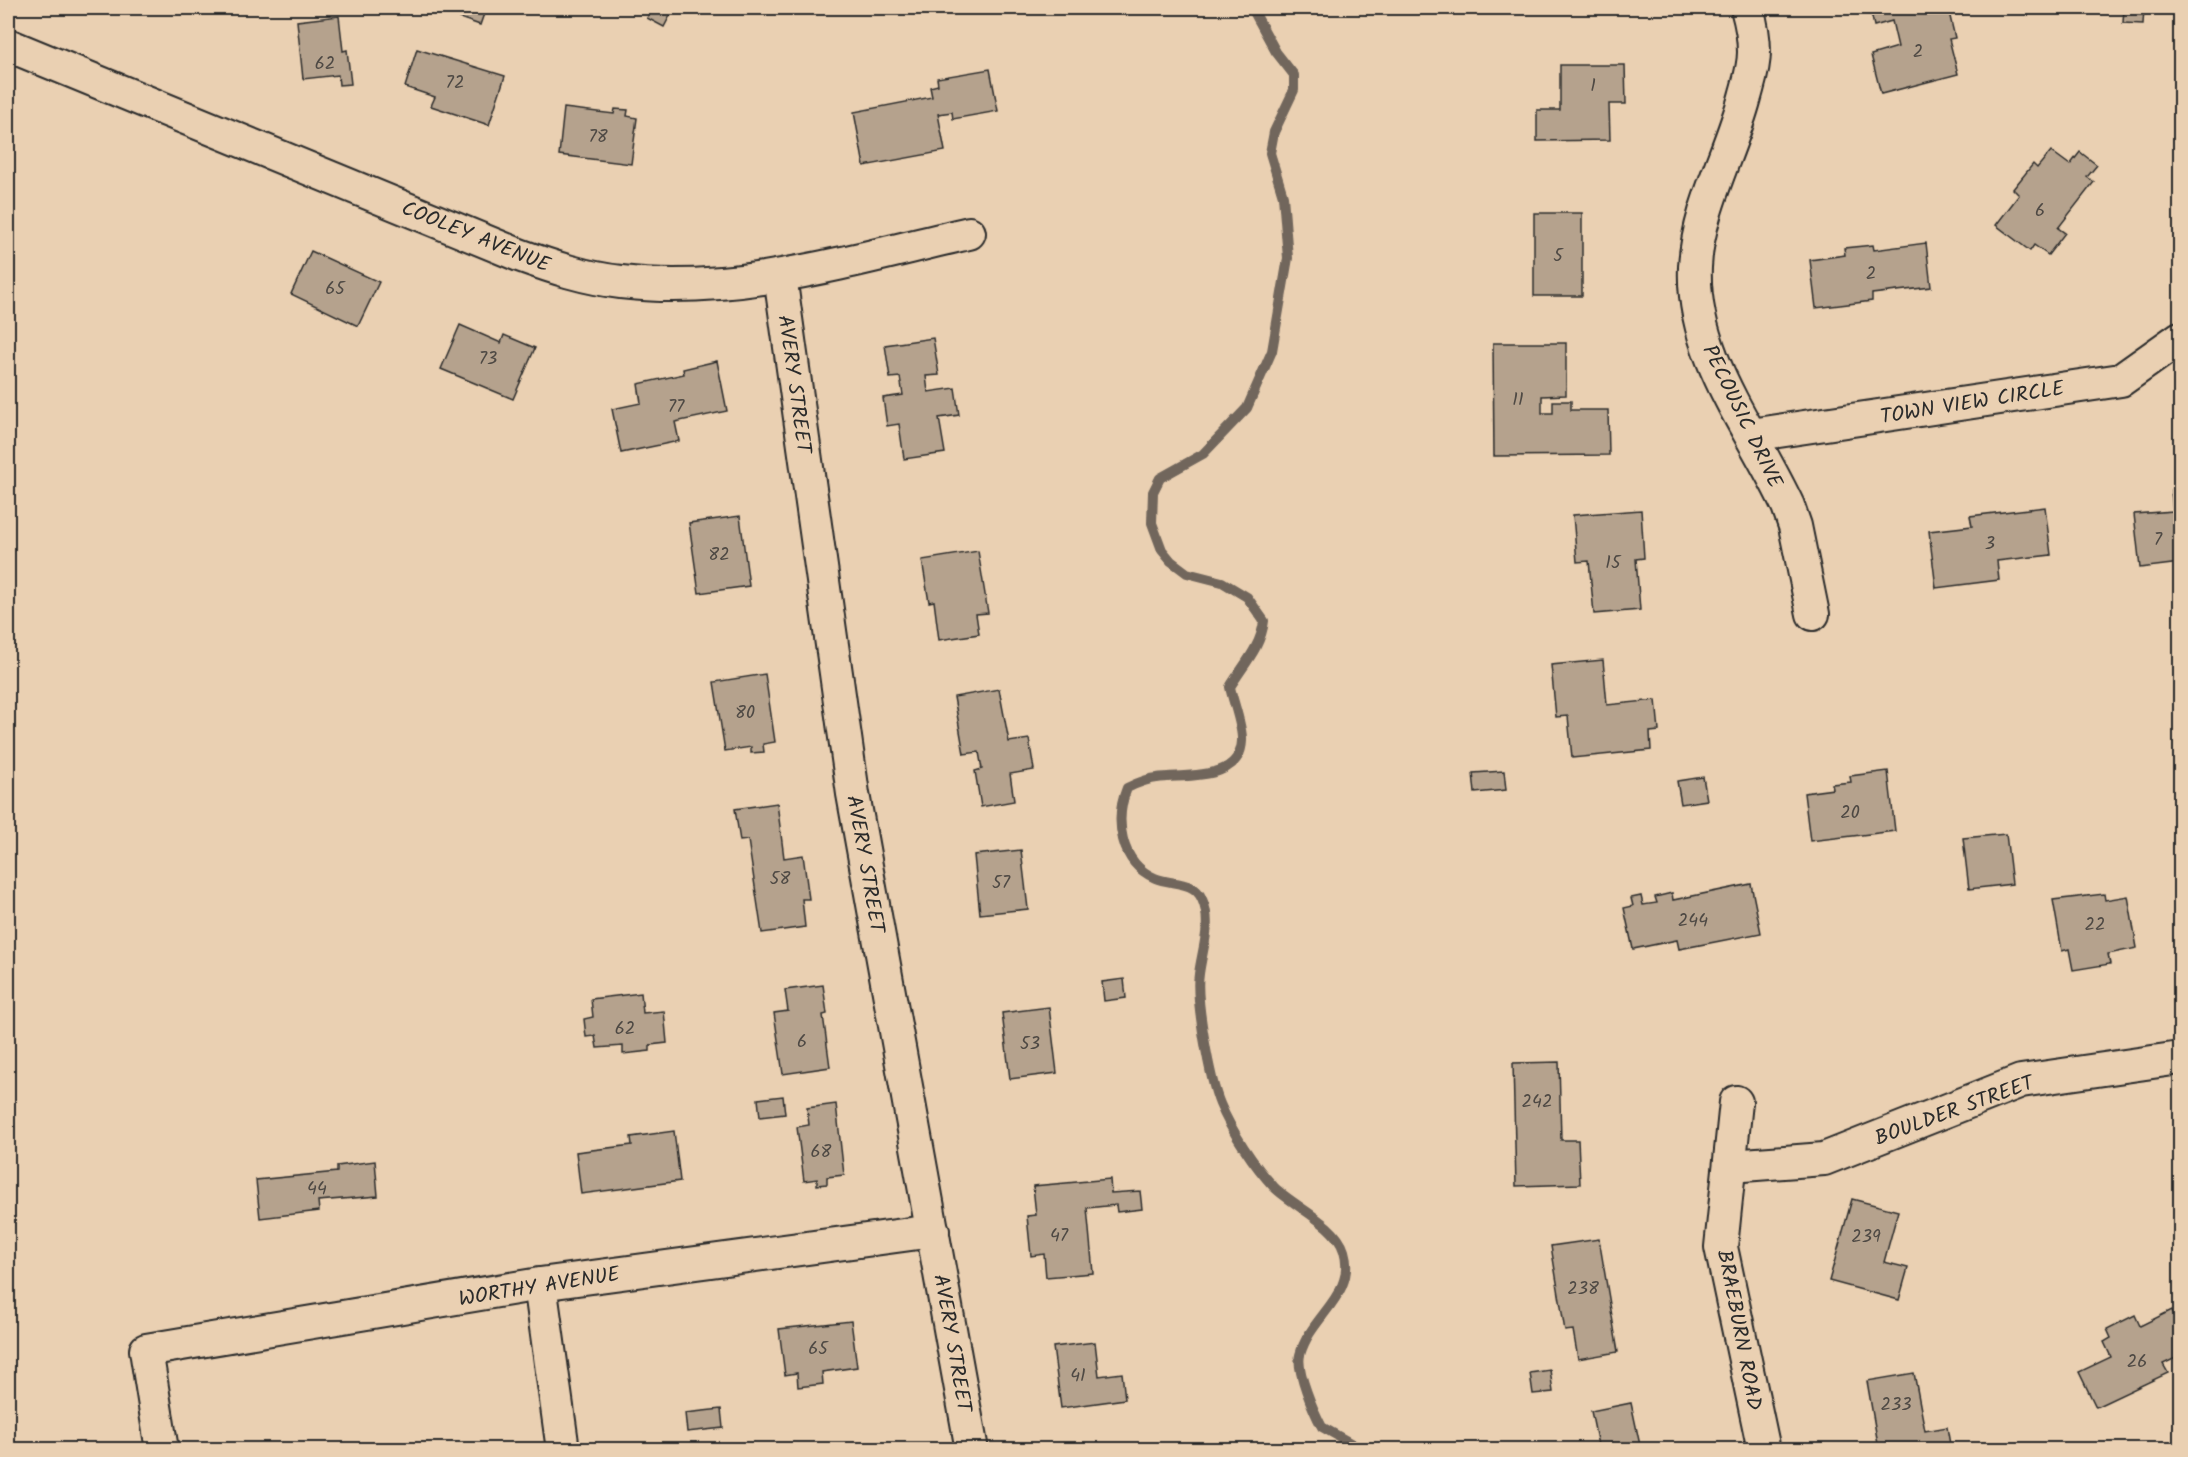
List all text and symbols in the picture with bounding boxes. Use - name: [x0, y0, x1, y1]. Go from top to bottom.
- house number: 2: [1913, 38, 1923, 67]
- house number: 62: [315, 50, 335, 79]
- house number: 72: [446, 69, 464, 98]
- house number: 1: [1590, 72, 1596, 101]
- house number: 78: [588, 123, 608, 152]
- street label: COOLEY AVENUE: [396, 193, 555, 283]
- house number: 6: [2035, 197, 2045, 226]
- house number: 5: [1553, 242, 1564, 271]
- house number: 2: [1866, 260, 1876, 289]
- house number: 65: [325, 275, 346, 304]
- street label: AVERY STREET: [767, 313, 820, 457]
- street label: PECOUSIC DRIVE: [1693, 339, 1791, 495]
- house number: 73: [479, 345, 497, 374]
- street label: TOWN VIEW CIRCLE: [1878, 373, 2067, 434]
- house number: 11: [1512, 386, 1524, 415]
- house number: 77: [668, 393, 685, 422]
- house number: 7: [2154, 526, 2163, 555]
- house number: 3: [1985, 530, 1995, 559]
- house number: 82: [708, 541, 730, 570]
- house number: 15: [1605, 549, 1622, 578]
- house number: 80: [735, 699, 755, 728]
- street label: AVERY STREET: [836, 793, 893, 938]
- house number: 20: [1840, 799, 1860, 828]
- house number: 58: [770, 865, 790, 894]
- house number: 57: [992, 869, 1011, 898]
- house number: 244: [1678, 907, 1708, 936]
- house number: 22: [2085, 911, 2105, 940]
- house number: 62: [615, 1015, 635, 1044]
- house number: 6: [797, 1028, 807, 1057]
- house number: 53: [1020, 1030, 1040, 1059]
- street label: BOULDER STREET: [1870, 1067, 2040, 1156]
- house number: 242: [1522, 1088, 1552, 1117]
- house number: 68: [811, 1138, 832, 1167]
- house number: 44: [307, 1175, 327, 1204]
- house number: 47: [1050, 1222, 1069, 1251]
- house number: 239: [1851, 1223, 1881, 1252]
- street label: BRAEBURN ROAD: [1707, 1247, 1770, 1413]
- street label: WORTHY AVENUE: [456, 1258, 623, 1317]
- street label: AVERY STREET: [923, 1272, 980, 1417]
- house number: 238: [1567, 1275, 1599, 1304]
- house number: 65: [808, 1335, 829, 1364]
- house number: 26: [2127, 1348, 2147, 1377]
- house number: 41: [1070, 1362, 1086, 1391]
- house number: 233: [1880, 1391, 1912, 1420]

